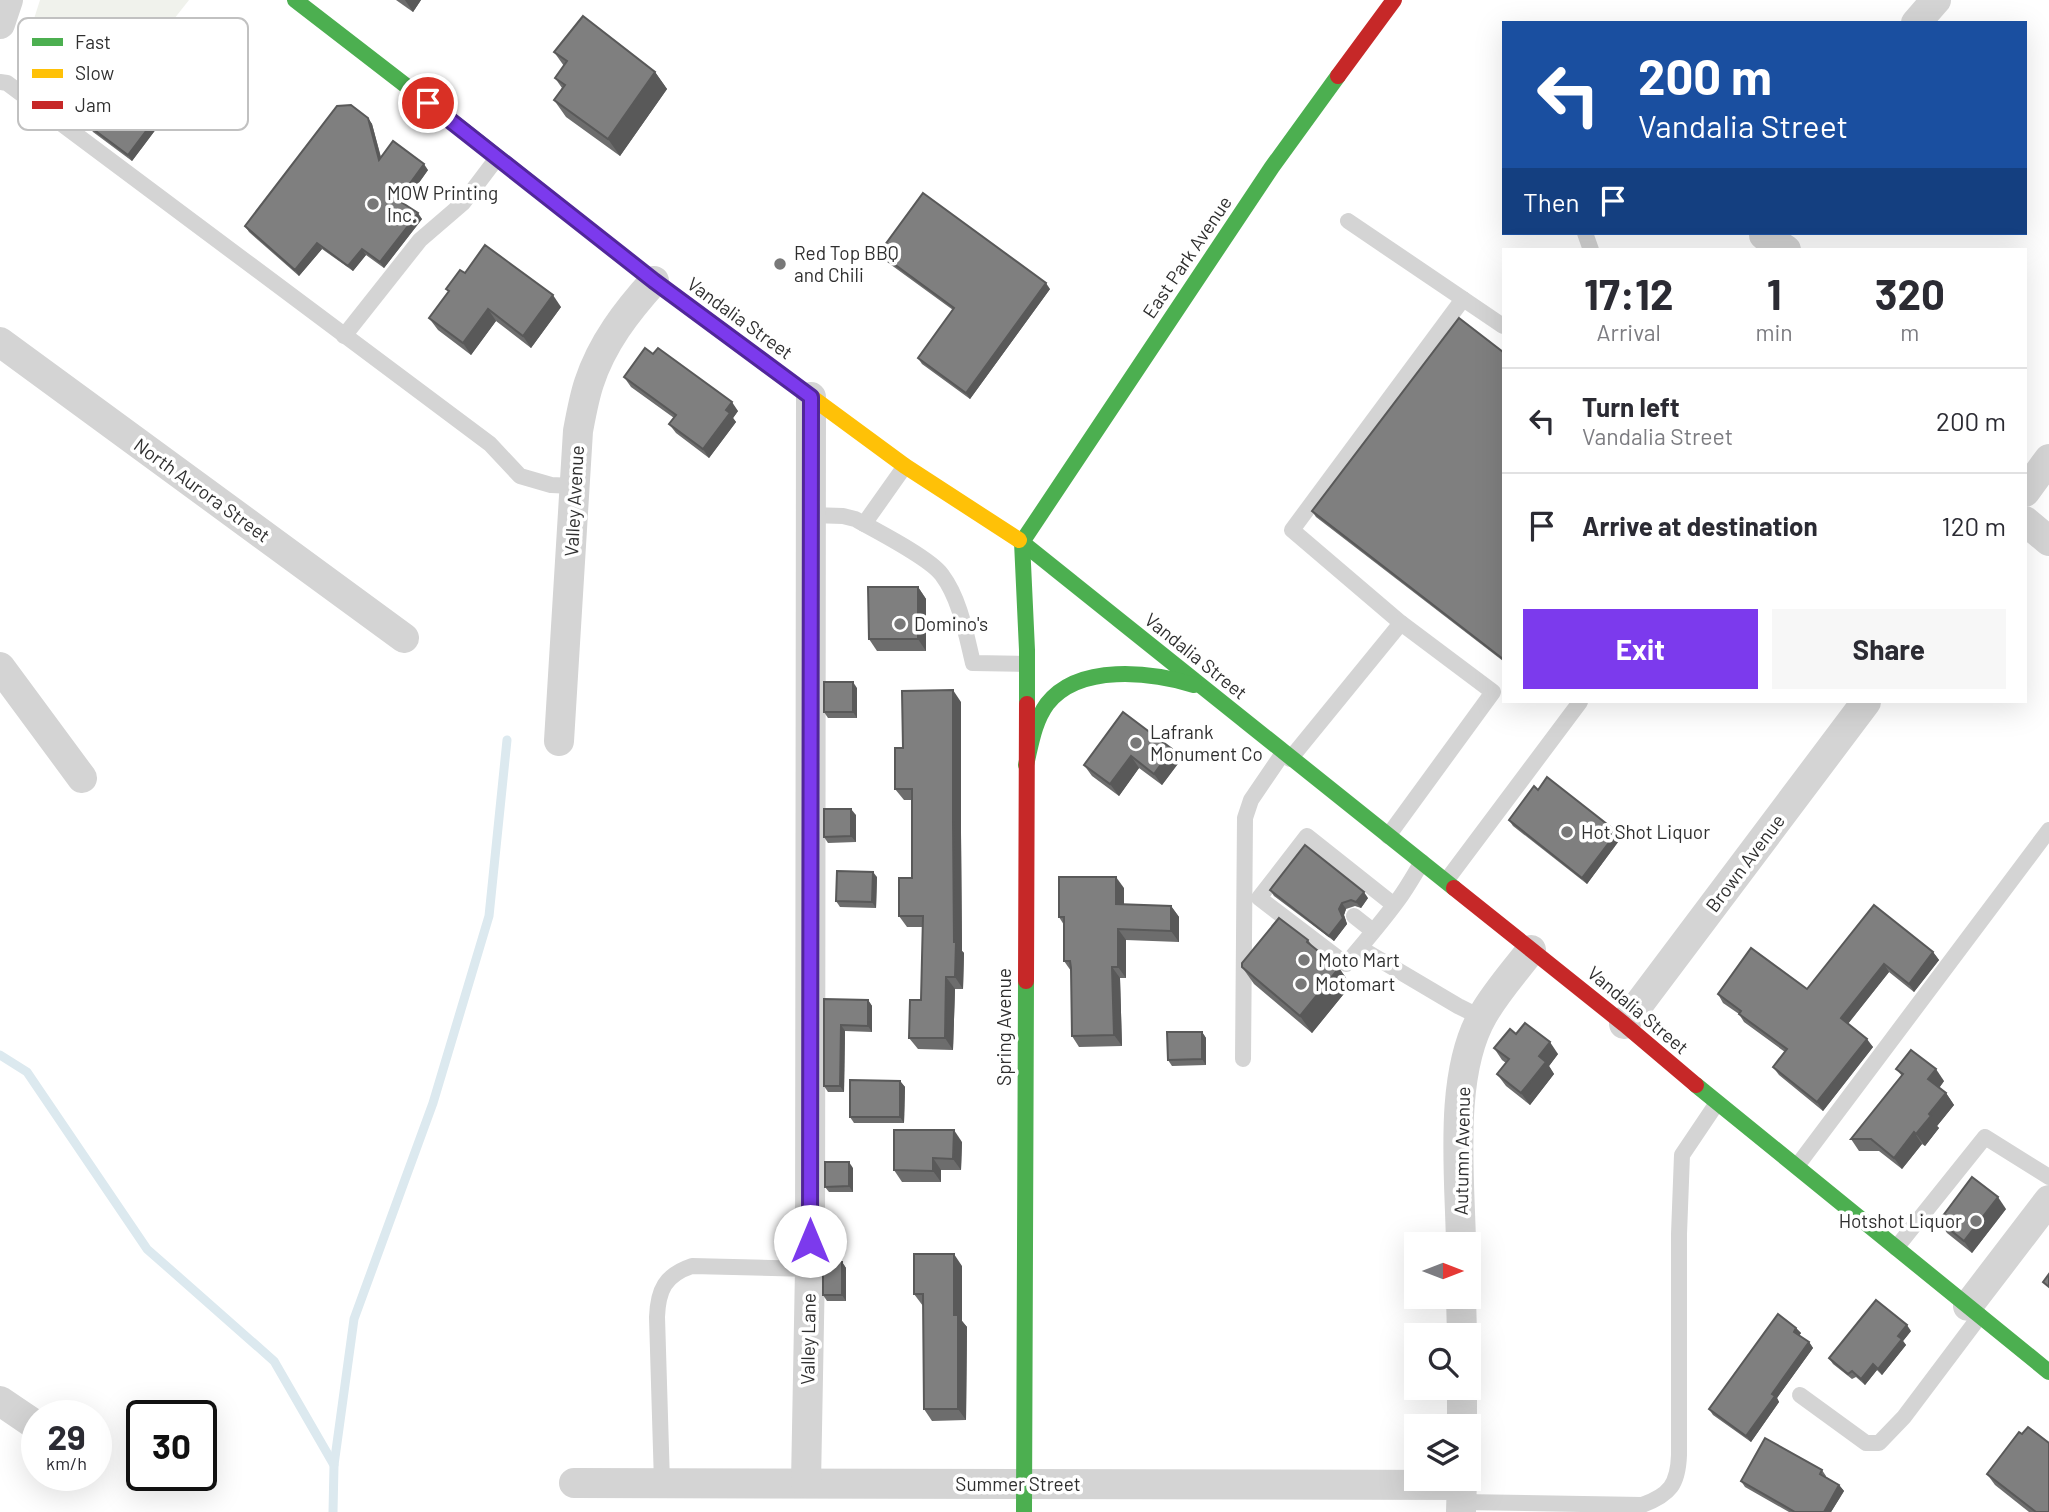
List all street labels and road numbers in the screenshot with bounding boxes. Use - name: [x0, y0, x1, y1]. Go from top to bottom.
- street label: East Park Avenue: [1137, 191, 1236, 322]
- street label: Vandalia Street: [683, 272, 798, 364]
- street label: North Aurora Street: [130, 433, 275, 547]
- street label: Valley Avenue: [559, 445, 588, 557]
- street label: Vandalia Street: [1141, 607, 1252, 704]
- street label: Brown Avenue: [1700, 809, 1789, 916]
- street label: Vandalia Street: [1583, 961, 1694, 1059]
- street label: Spring Avenue: [992, 968, 1015, 1086]
- street label: Autumn Avenue: [1449, 1086, 1474, 1216]
- street label: Valley Lane: [795, 1293, 820, 1385]
- street label: Summer Street: [955, 1472, 1081, 1495]

